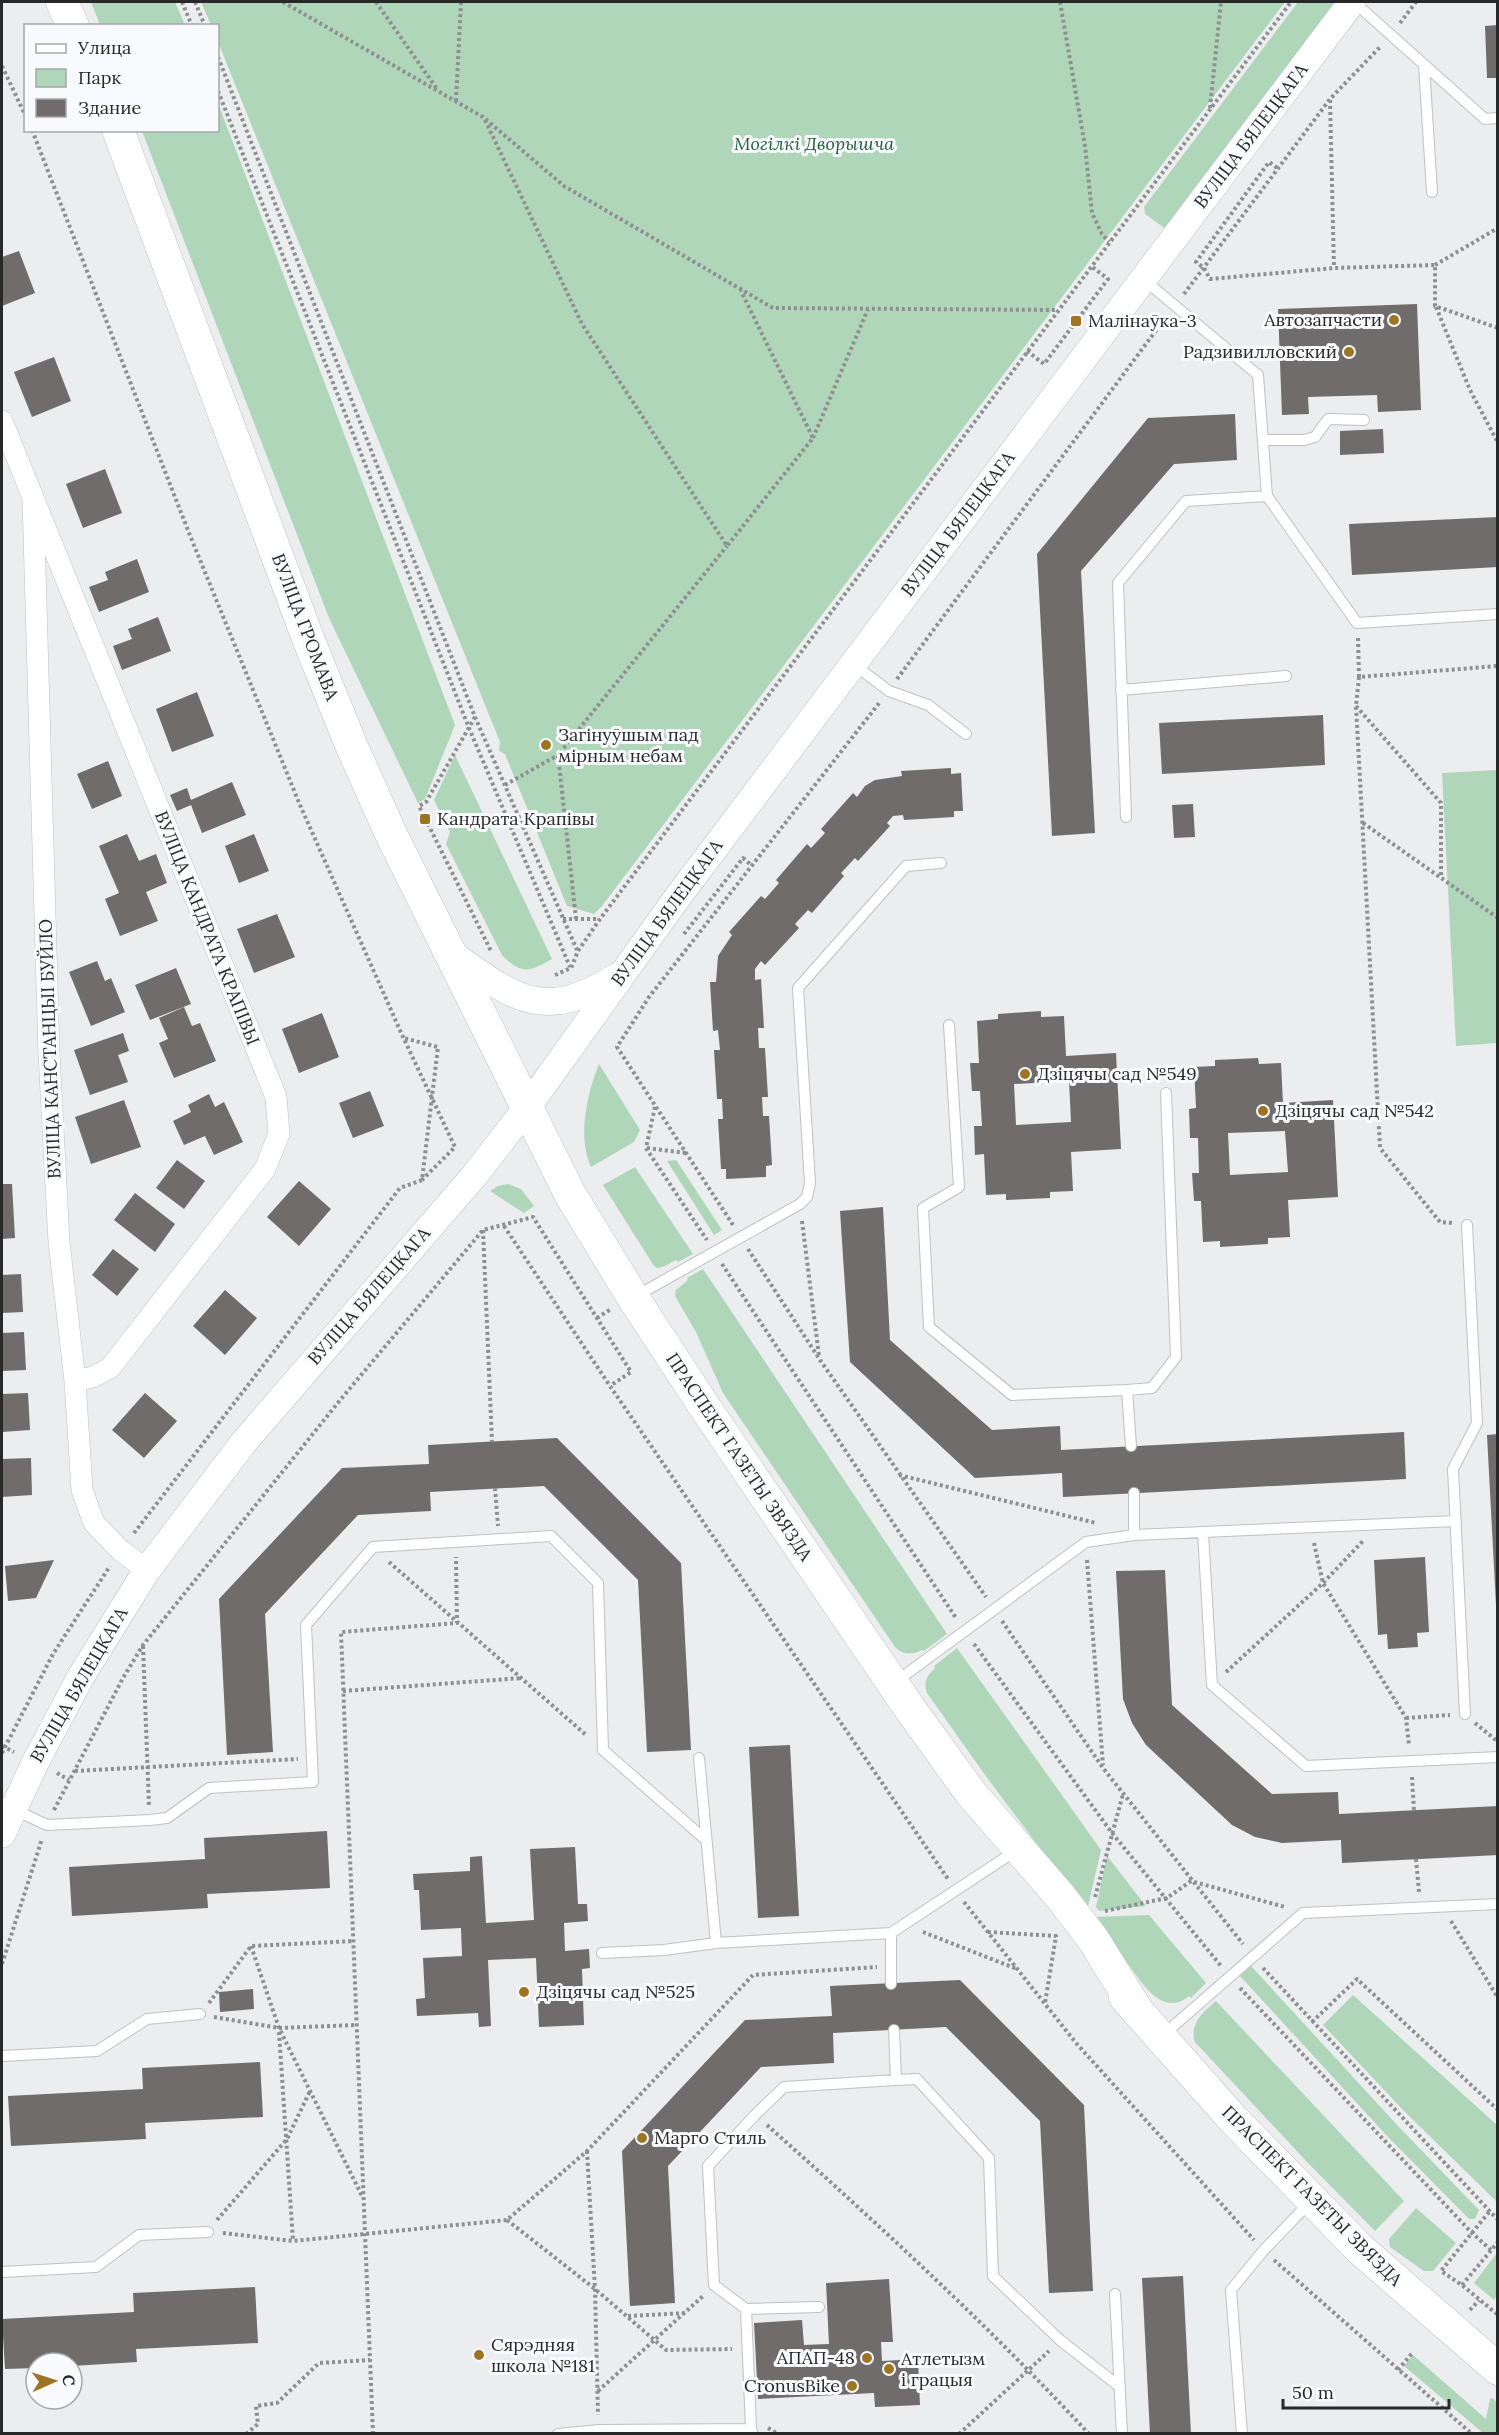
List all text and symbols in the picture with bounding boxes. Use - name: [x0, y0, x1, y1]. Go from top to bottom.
- legend: [24, 24, 219, 132]
- text: Улица: [77, 36, 131, 59]
- street label: ВУЛІЦА БЯЛЕЦКАГА: [1189, 58, 1313, 213]
- text: Парк: [78, 66, 122, 89]
- text: Здание: [78, 96, 141, 119]
- park label: Могілкі Дворышча: [734, 132, 894, 155]
- place label: Автозапчасти: [1263, 308, 1382, 331]
- place label: Малінаўка-3: [1088, 309, 1197, 332]
- marker: Автозапчасти: [1387, 313, 1401, 327]
- marker: Малінаўка-3: [1069, 314, 1083, 328]
- place label: Радзивилловский: [1183, 340, 1337, 363]
- marker: Радзивилловский: [1342, 345, 1356, 359]
- street label: ВУЛІЦА БЯЛЕЦКАГА: [896, 446, 1020, 601]
- street label: ВУЛІЦА ГРОМАВА: [267, 550, 344, 704]
- place label: Загінуўшым пад мірным небам: [558, 723, 699, 767]
- marker: Загінуўшым пад мірным небам: [539, 738, 553, 752]
- street label: ВУЛІЦА КАНДРАТА КРАПІВЫ: [150, 807, 265, 1048]
- place label: Кандрата Крапівы: [437, 807, 595, 830]
- marker: Кандрата Крапівы: [418, 812, 432, 826]
- street label: ВУЛІЦА БЯЛЕЦКАГА: [606, 834, 728, 991]
- street label: ВУЛІЦА КАНСТАНЦЫІ БУЙЛО: [33, 919, 66, 1179]
- place label: Дзіцячы сад №549: [1037, 1062, 1197, 1085]
- marker: Дзіцячы сад №549: [1018, 1067, 1032, 1081]
- place label: Дзіцячы сад №542: [1275, 1099, 1434, 1122]
- marker: Дзіцячы сад №542: [1256, 1104, 1270, 1118]
- street label: ВУЛІЦА БЯЛЕЦКАГА: [302, 1221, 435, 1369]
- street label: ПРАСПЕКТ ГАЗЕТЫ ЗВЯЗДА: [661, 1348, 818, 1566]
- street label: ВУЛІЦА БЯЛЕЦКАГА: [25, 1602, 133, 1767]
- place label: Дзіцячы сад №525: [536, 1980, 695, 2003]
- marker: Дзіцячы сад №525: [517, 1985, 531, 1999]
- street label: ПРАСПЕКТ ГАЗЕТЫ ЗВЯЗДА: [1217, 2100, 1408, 2291]
- place label: Марго Стиль: [654, 2126, 766, 2149]
- marker: Марго Стиль: [635, 2131, 649, 2145]
- place label: Сярэдняя школа №181: [491, 2333, 595, 2377]
- place label: АПАП-48: [776, 2346, 855, 2369]
- place label: Атлетызм і грацыя: [900, 2347, 985, 2391]
- marker: Сярэдняя школа №181: [472, 2348, 486, 2362]
- north arrow: [24, 2351, 84, 2411]
- marker: АПАП-48: [860, 2351, 874, 2365]
- marker: Атлетызм і грацыя: [882, 2362, 896, 2376]
- scale bar: [1283, 2372, 1450, 2410]
- text: С: [59, 2374, 79, 2386]
- place label: CronusBike: [744, 2374, 840, 2397]
- marker: CronusBike: [845, 2379, 859, 2393]
- text: 50 m: [1292, 2381, 1334, 2404]

